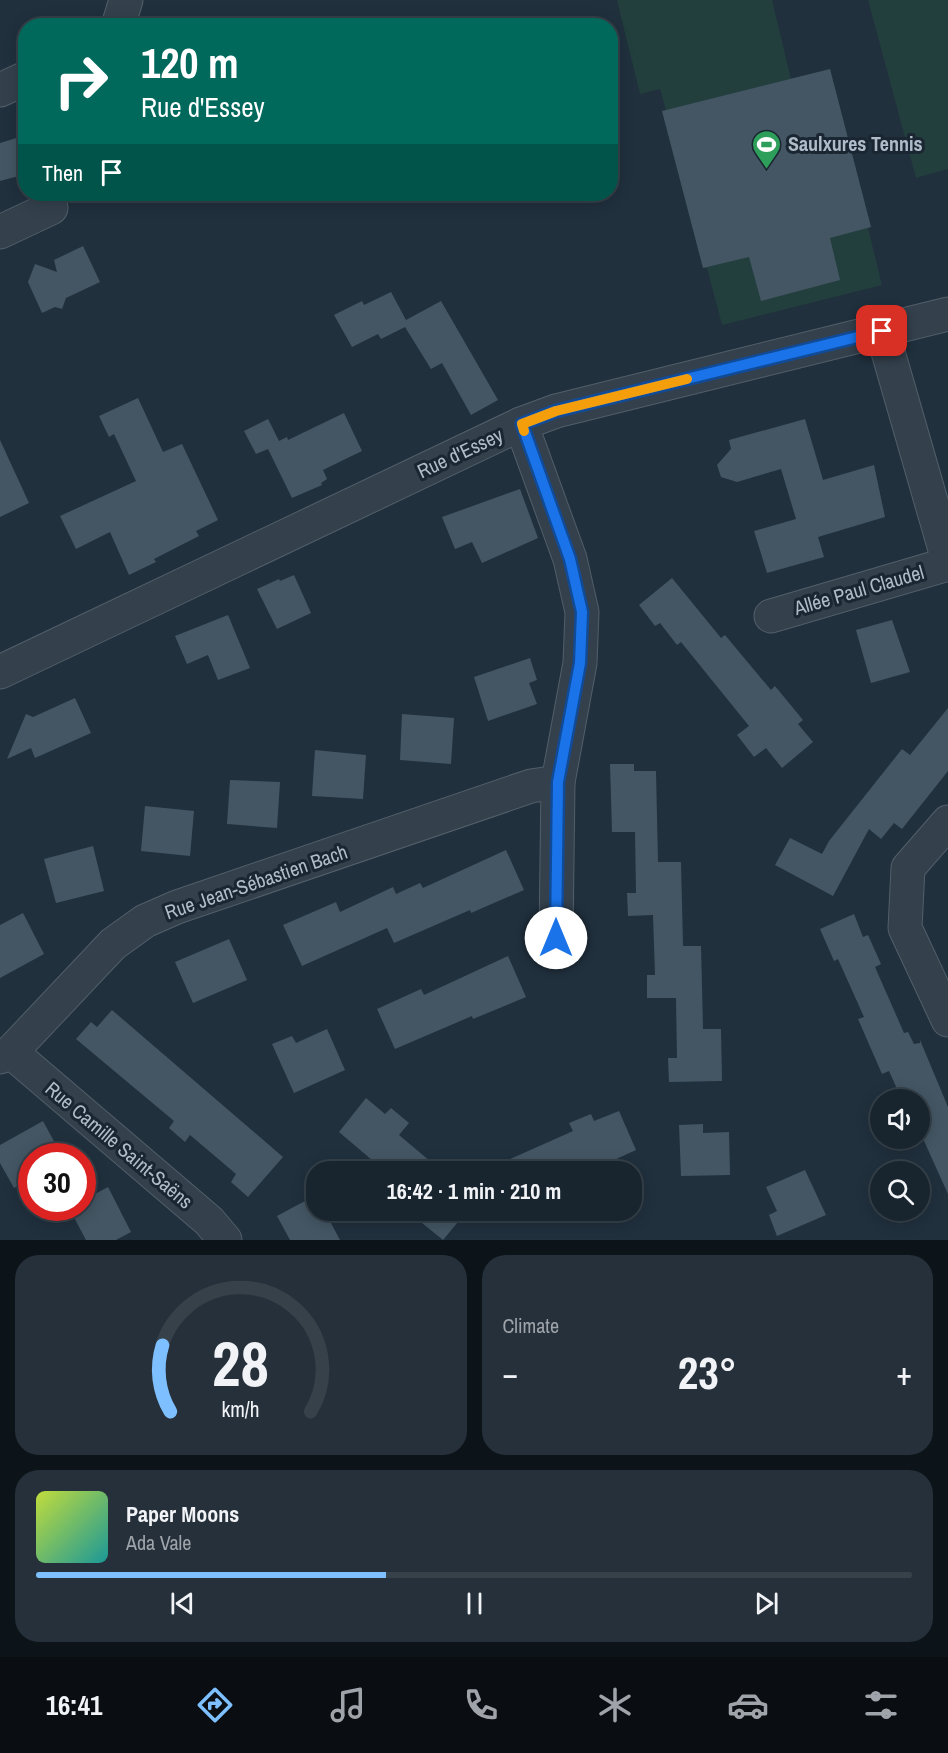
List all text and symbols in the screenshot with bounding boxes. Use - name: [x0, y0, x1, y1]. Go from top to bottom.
- text: 120 m: [141, 35, 239, 91]
- icon: right: [42, 42, 120, 120]
- text: Rue d'Essey: [141, 89, 265, 125]
- sports icon: Saulxures Tennis: [751, 128, 783, 170]
- place label: Saulxures Tennis: [788, 130, 923, 157]
- icon: arrive: [95, 156, 128, 189]
- text: Then: [42, 158, 83, 188]
- pin: [856, 305, 907, 356]
- icon: arrive: [865, 314, 898, 347]
- street label: Rue d'Essey: [413, 421, 508, 484]
- street label: Allée Paul Claudel: [790, 558, 927, 621]
- street label: Rue Jean-Sébastien Bach: [161, 838, 351, 925]
- position arrow: [524, 906, 588, 970]
- street label: Rue Camille Saint-Saëns: [40, 1075, 199, 1214]
- map controls: [870, 1089, 930, 1221]
- button: sound: [870, 1089, 930, 1149]
- speed limit sign: 30: [18, 1143, 96, 1221]
- button: search: [870, 1161, 930, 1221]
- text: 16:42 · 1 min · 210 m: [387, 1176, 561, 1206]
- text: Climate: [503, 1312, 559, 1339]
- text: 28: [212, 1321, 269, 1405]
- text: 23°: [678, 1342, 737, 1403]
- text: −: [503, 1351, 518, 1395]
- text: +: [896, 1351, 912, 1395]
- text: km/h: [222, 1395, 260, 1424]
- text: Paper Moons: [126, 1499, 239, 1529]
- text: Ada Vale: [126, 1529, 191, 1556]
- icon: previous: [166, 1587, 199, 1620]
- icon: pause: [458, 1587, 491, 1620]
- icon: next: [750, 1587, 783, 1620]
- icon: directions: [194, 1684, 236, 1726]
- icon: music: [327, 1684, 369, 1726]
- icon: phone: [460, 1684, 502, 1726]
- icon: climate: [594, 1684, 636, 1726]
- icon: car: [727, 1684, 769, 1726]
- icon: filters: [860, 1684, 902, 1726]
- text: 16:41: [46, 1687, 102, 1723]

